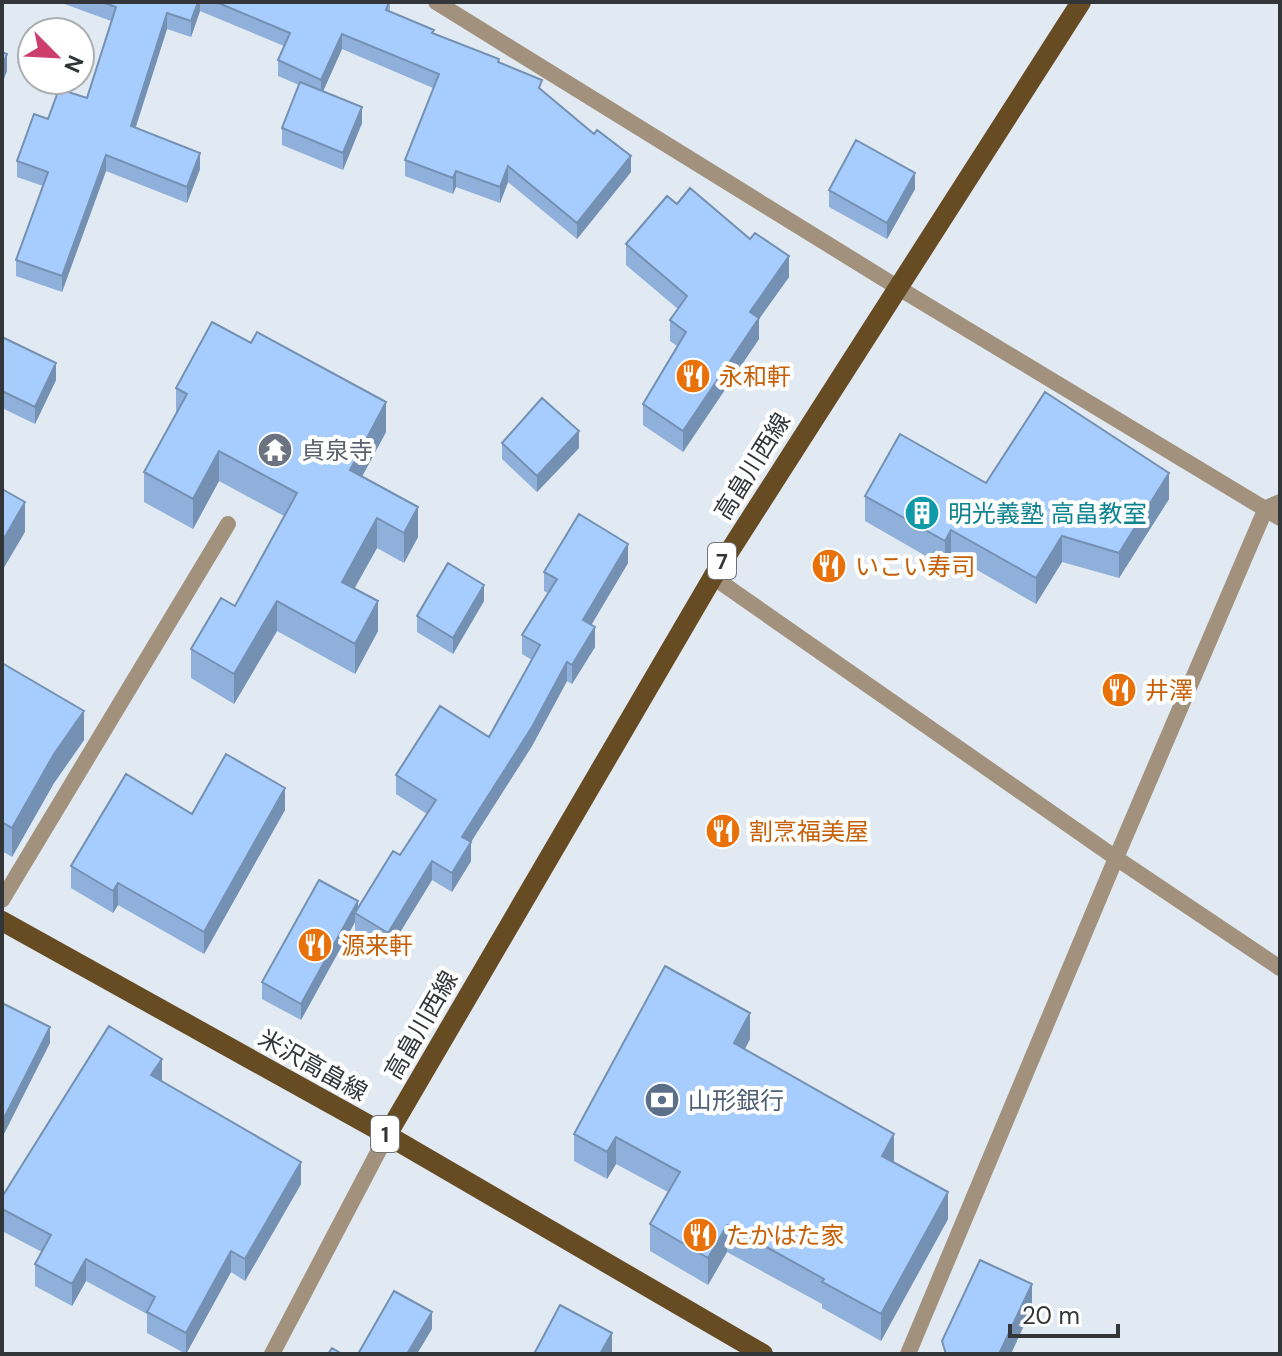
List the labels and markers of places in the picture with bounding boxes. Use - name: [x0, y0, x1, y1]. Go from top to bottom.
- restaurant icon: 永和軒: [674, 357, 712, 395]
- place label: 永和軒: [719, 361, 791, 392]
- temple icon: 貞泉寺: [256, 431, 294, 469]
- place label: 貞泉寺: [301, 435, 373, 466]
- building icon: 明光義塾 高畠教室: [903, 494, 941, 532]
- place label: 明光義塾 高畠教室: [948, 498, 1146, 529]
- restaurant icon: いこい寿司: [810, 547, 848, 585]
- place label: いこい寿司: [855, 551, 975, 582]
- restaurant icon: 井澤: [1100, 671, 1138, 709]
- place label: 井澤: [1145, 675, 1193, 706]
- restaurant icon: 割烹福美屋: [704, 812, 742, 850]
- place label: 割烹福美屋: [749, 816, 869, 847]
- restaurant icon: 源来軒: [296, 926, 334, 964]
- place label: 源来軒: [341, 930, 413, 961]
- bank icon: 山形銀行: [643, 1081, 681, 1119]
- place label: 山形銀行: [688, 1085, 784, 1116]
- restaurant icon: たかはた家: [681, 1216, 719, 1254]
- place label: たかはた家: [726, 1220, 845, 1251]

